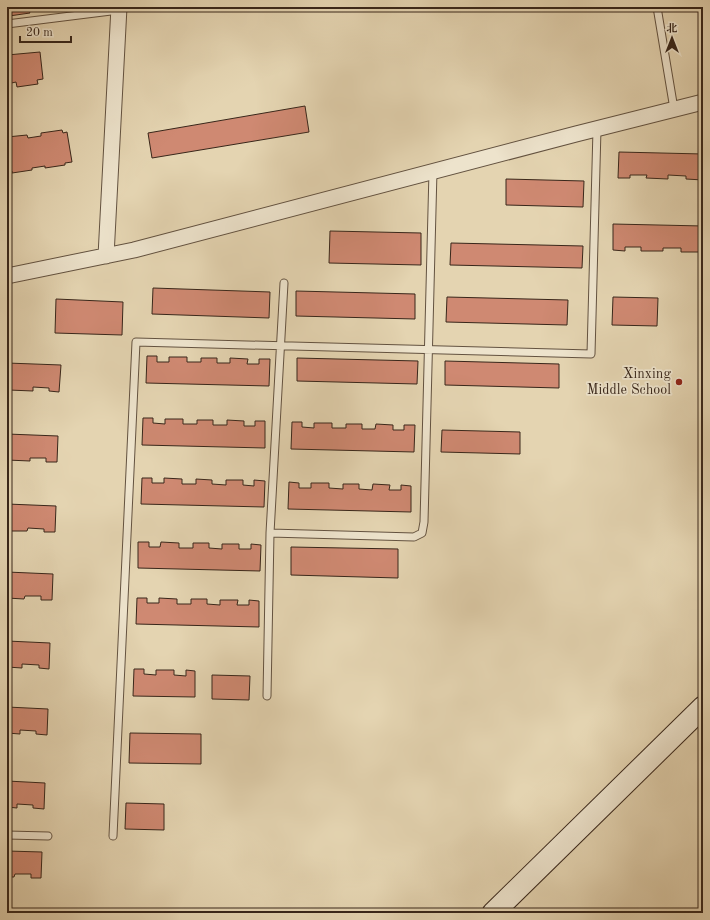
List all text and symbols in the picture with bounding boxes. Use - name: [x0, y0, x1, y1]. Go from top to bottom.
- scale bar: [20, 18, 71, 44]
- north arrow: [652, 18, 692, 58]
- text: 北: [667, 23, 678, 35]
- text: 20 m: [26, 27, 53, 39]
- place label: Xinxing Middle School: [587, 367, 671, 397]
- marker: Xinxing Middle School: [674, 377, 684, 387]

